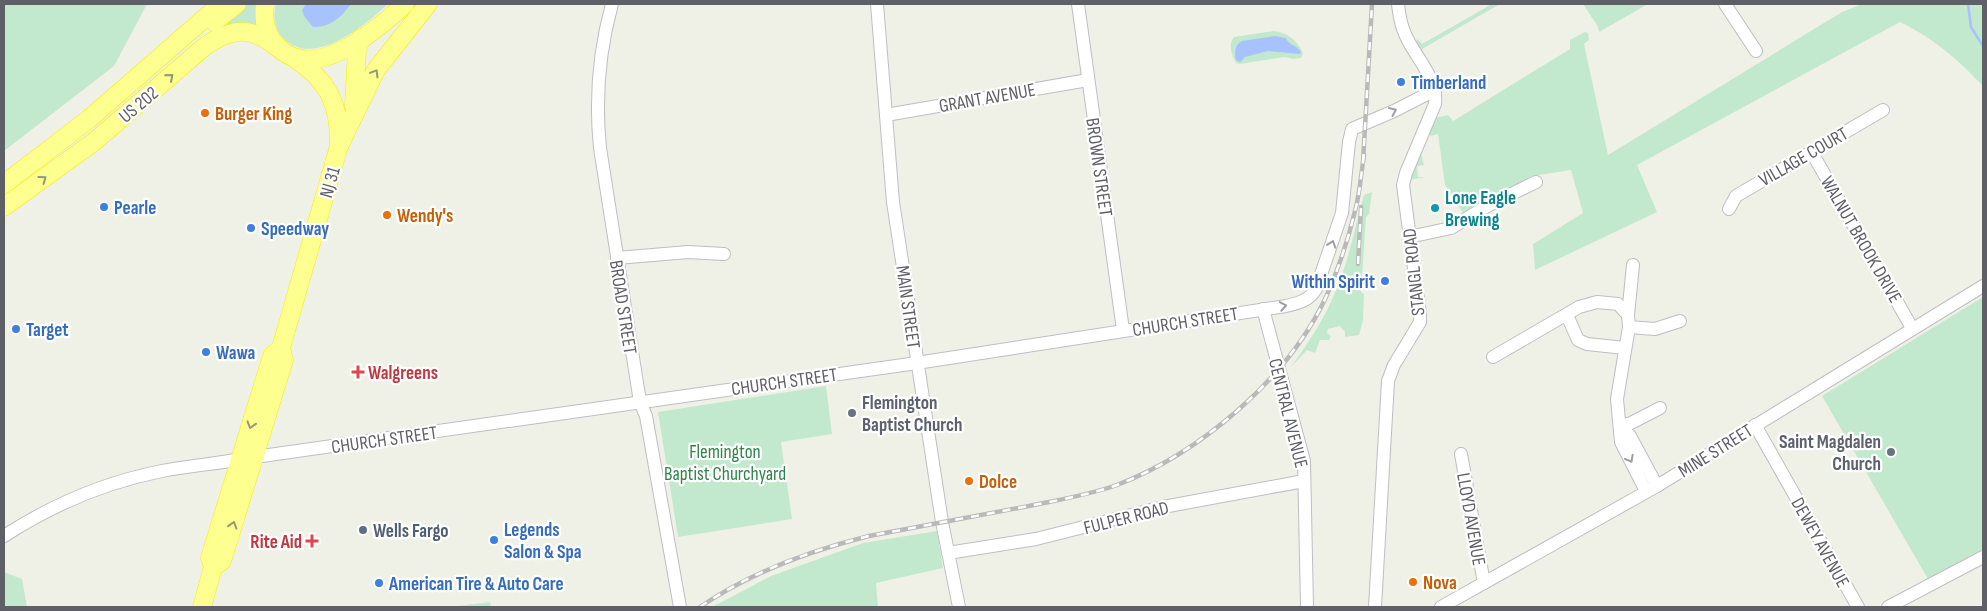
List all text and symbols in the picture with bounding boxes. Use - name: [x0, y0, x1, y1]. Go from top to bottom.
- one-way arrow: [369, 69, 378, 78]
- place label: Timberland: [1411, 72, 1486, 95]
- one-way arrow: [165, 74, 174, 83]
- marker: Timberland: [1395, 76, 1407, 88]
- street label: GRANT AVENUE: [937, 79, 1037, 118]
- street label: US 202: [114, 82, 163, 128]
- place label: Burger King: [215, 103, 292, 126]
- marker: Burger King: [199, 107, 211, 119]
- one-way arrow: [1388, 107, 1397, 117]
- street label: BROWN STREET: [1080, 116, 1117, 218]
- street label: VILLAGE COURT: [1755, 122, 1853, 192]
- street label: NJ 31: [315, 164, 346, 201]
- street label: WALNUT BROOK DRIVE: [1815, 172, 1906, 307]
- one-way arrow: [38, 176, 47, 185]
- place label: Lone Eagle Brewing: [1445, 187, 1516, 232]
- place label: Pearle: [114, 197, 156, 220]
- marker: Pearle: [98, 201, 110, 213]
- marker: Lone Eagle Brewing: [1429, 202, 1441, 214]
- place label: Wendy's: [397, 205, 453, 228]
- marker: Wendy's: [381, 209, 393, 221]
- place label: Speedway: [261, 218, 329, 241]
- marker: Speedway: [245, 222, 257, 234]
- street label: STANGL ROAD: [1398, 227, 1431, 317]
- one-way arrow: [1326, 241, 1336, 249]
- street label: BROAD STREET: [604, 259, 641, 356]
- street label: MAIN STREET: [890, 264, 925, 351]
- place label: Within Spirit: [1291, 271, 1375, 294]
- marker: Within Spirit: [1379, 275, 1391, 287]
- one-way arrow: [1279, 301, 1287, 312]
- street label: CHURCH STREET: [1131, 303, 1240, 342]
- place label: Target: [26, 319, 69, 342]
- marker: Target: [10, 323, 22, 335]
- place label: Wawa: [216, 342, 255, 365]
- marker: Wawa: [200, 346, 212, 358]
- street label: CENTRAL AVENUE: [1263, 356, 1312, 471]
- place label: Walgreens: [368, 362, 438, 385]
- street label: CHURCH STREET: [730, 364, 839, 401]
- marker: Walgreens: [352, 366, 364, 378]
- place label: Flemington Baptist Church: [862, 392, 962, 437]
- marker: Flemington Baptist Church: [846, 407, 858, 419]
- street label: MINE STREET: [1674, 419, 1758, 483]
- one-way arrow: [247, 420, 257, 428]
- street label: CHURCH STREET: [330, 422, 439, 459]
- place label: Saint Magdalen Church: [1779, 431, 1881, 476]
- park label: Flemington Baptist Churchyard: [664, 441, 786, 486]
- marker: Saint Magdalen Church: [1885, 446, 1897, 458]
- one-way arrow: [1624, 454, 1634, 463]
- place label: Dolce: [979, 471, 1017, 494]
- street label: LLOYD AVENUE: [1451, 471, 1490, 568]
- marker: Dolce: [963, 475, 975, 487]
- street label: DEWEY AVENUE: [1786, 494, 1854, 592]
- street label: FULPER ROAD: [1081, 497, 1171, 540]
- place label: Legends Salon & Spa: [504, 519, 582, 564]
- place label: Wells Fargo: [373, 520, 449, 543]
- one-way arrow: [228, 522, 238, 530]
- marker: Wells Fargo: [357, 524, 369, 536]
- place label: Rite Aid: [250, 531, 302, 554]
- marker: Legends Salon & Spa: [488, 534, 500, 546]
- marker: Rite Aid: [306, 535, 318, 547]
- place label: Nova: [1423, 572, 1457, 595]
- place label: American Tire & Auto Care: [388, 573, 564, 596]
- marker: Nova: [1407, 576, 1419, 588]
- marker: American Tire & Auto Care: [373, 577, 385, 589]

